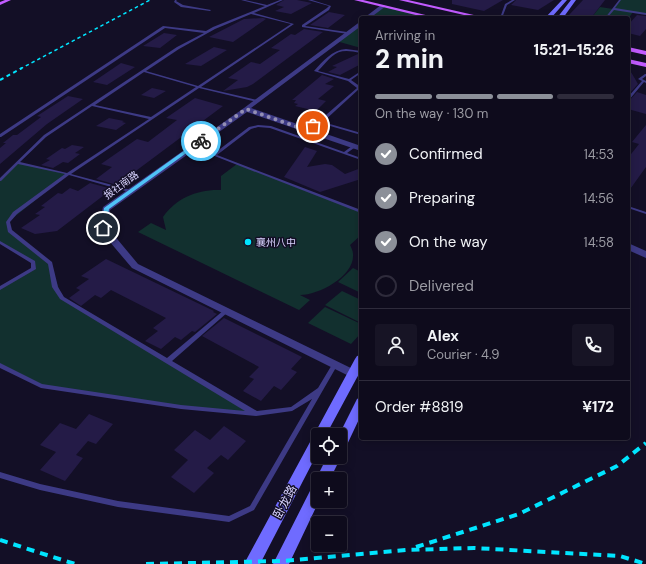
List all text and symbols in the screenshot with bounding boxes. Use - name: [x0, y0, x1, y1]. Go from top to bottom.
- text: Arriving in: [375, 27, 435, 44]
- text: 15:21–15:26: [534, 40, 614, 60]
- text: 2 min: [375, 42, 444, 76]
- text: On the way · 130 m: [375, 105, 488, 122]
- pin: [296, 109, 330, 143]
- icon: bag: [302, 115, 324, 137]
- courier: [181, 121, 221, 161]
- icon: bike: [190, 130, 212, 152]
- icon: check: [375, 143, 397, 165]
- text: Confirmed: [409, 144, 483, 164]
- text: 14:53: [584, 146, 614, 163]
- street label: 报社南路: [101, 168, 141, 202]
- icon: check: [375, 187, 397, 209]
- text: Preparing: [409, 188, 475, 208]
- text: 14:56: [583, 190, 614, 207]
- pin: [86, 211, 120, 245]
- icon: home: [92, 217, 114, 239]
- icon: check: [375, 231, 397, 253]
- text: On the way: [409, 232, 488, 252]
- text: 14:58: [584, 234, 614, 251]
- place label: 襄州八中: [256, 236, 296, 249]
- marker: 襄州八中: [243, 237, 253, 247]
- text: Delivered: [409, 276, 474, 296]
- button: person: [375, 324, 417, 366]
- button: phone: [572, 324, 614, 366]
- text: Alex: [427, 326, 459, 346]
- text: Courier · 4.9: [427, 346, 499, 363]
- text: Order #8819: [375, 397, 463, 417]
- text: ¥172: [582, 397, 614, 417]
- map controls: [311, 428, 347, 552]
- button: locate: [311, 428, 347, 464]
- button: +: [311, 472, 347, 508]
- street label: 卧龙路: [269, 482, 301, 522]
- button: −: [311, 516, 347, 552]

